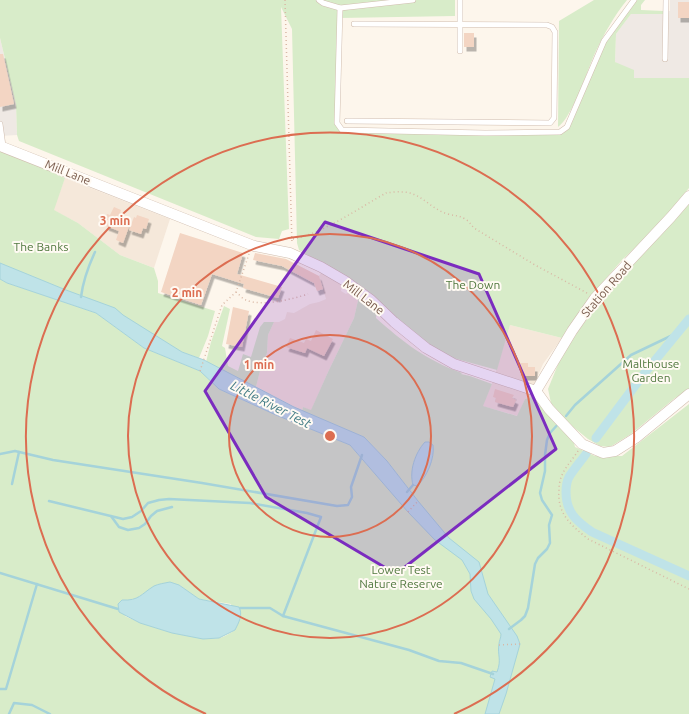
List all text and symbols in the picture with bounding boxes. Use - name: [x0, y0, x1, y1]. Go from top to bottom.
- street label: Mill Lane: [43, 157, 93, 187]
- text: 3 min: [100, 214, 130, 227]
- park label: The Banks: [14, 240, 68, 253]
- street label: Station Road: [578, 259, 634, 319]
- street label: Mill Lane: [341, 277, 387, 317]
- park label: The Down: [446, 278, 500, 291]
- text: 2 min: [172, 286, 202, 299]
- park label: Malthouse Garden: [622, 357, 680, 384]
- text: 1 min: [244, 358, 274, 371]
- water label: Little River Test: [229, 378, 314, 431]
- centre of rings: [323, 429, 337, 443]
- park label: Lower Test Nature Reserve: [359, 563, 443, 590]

